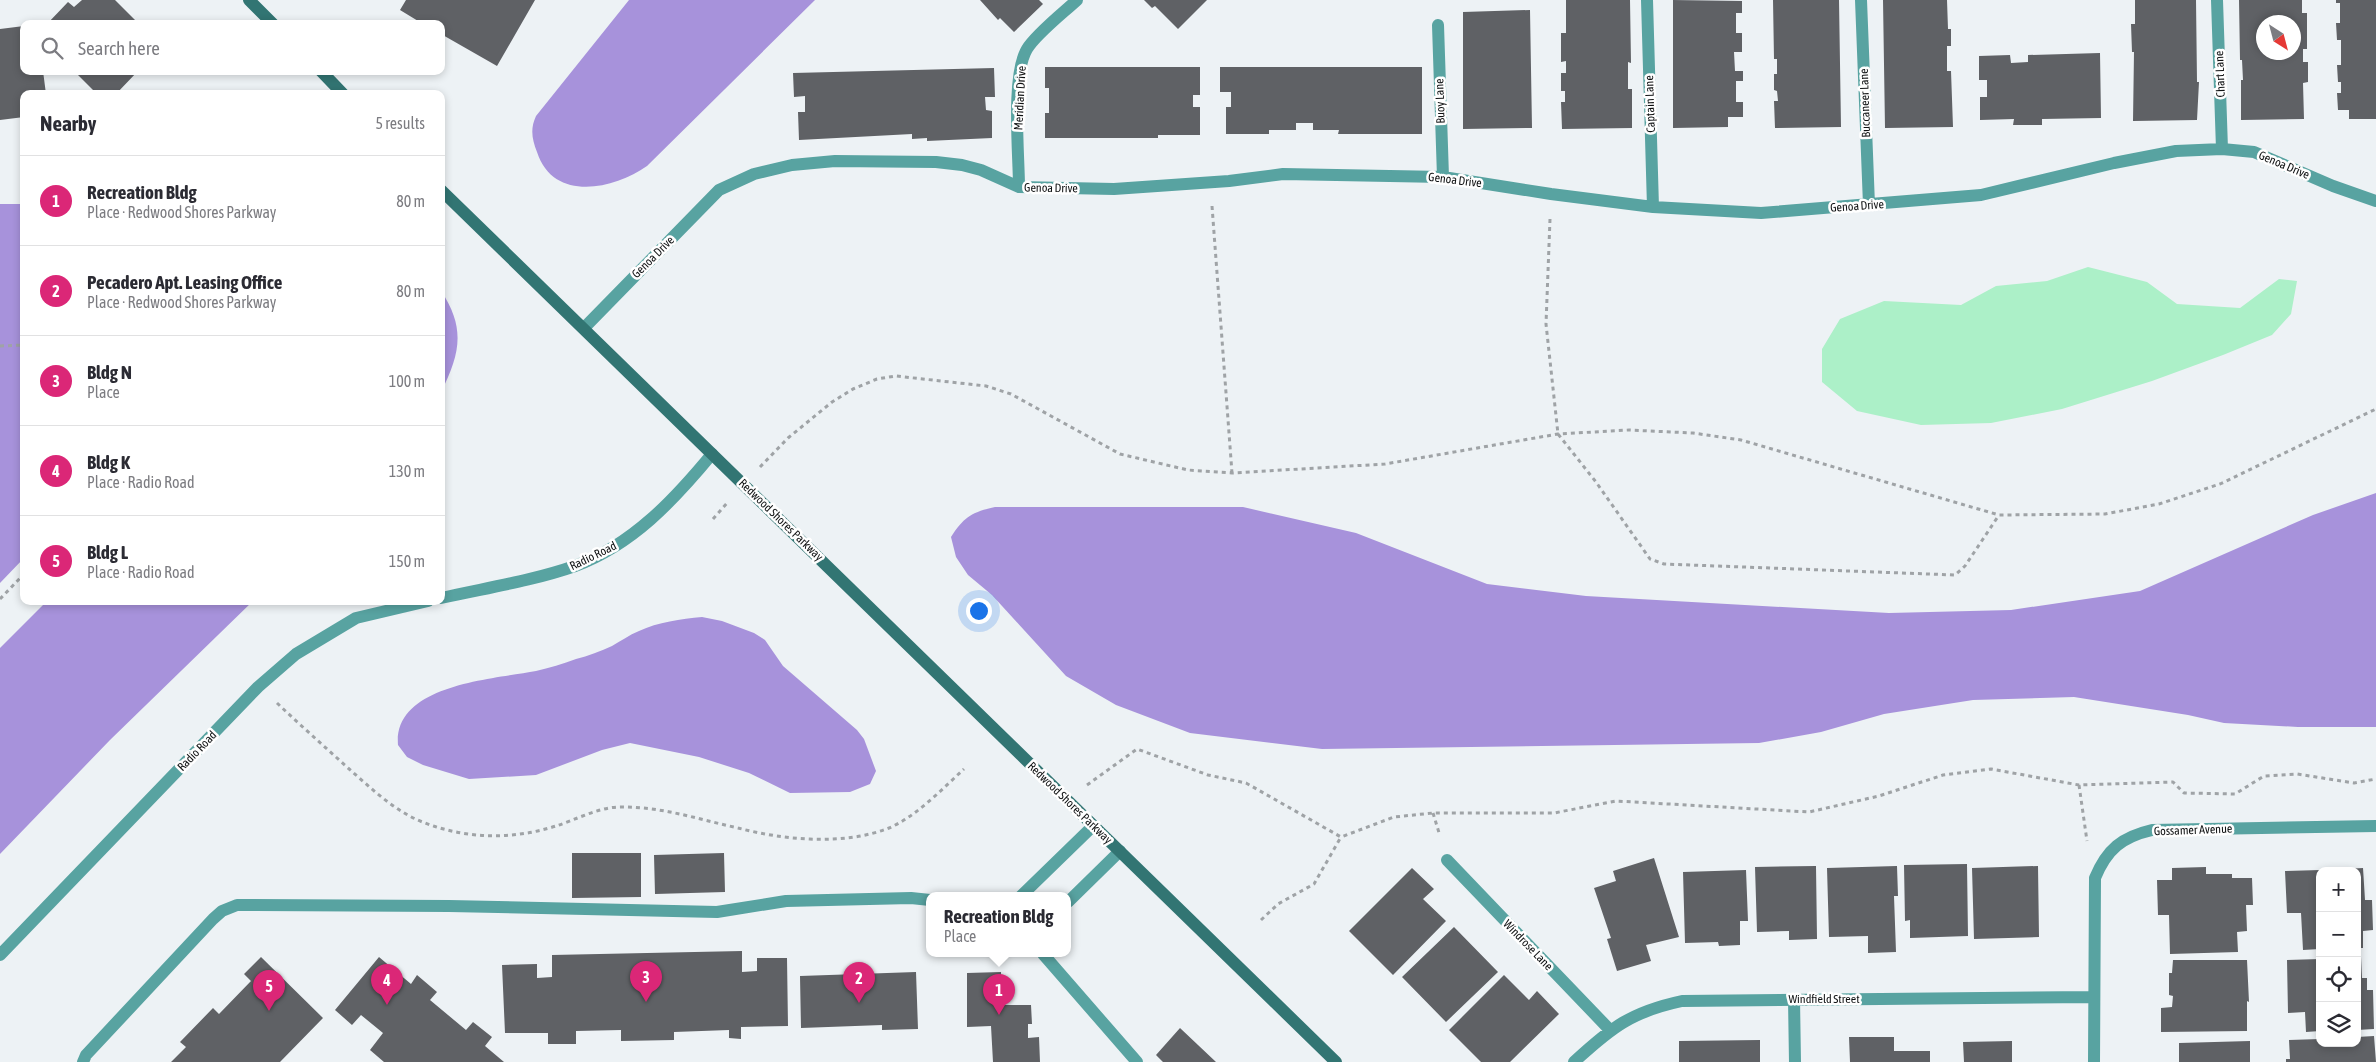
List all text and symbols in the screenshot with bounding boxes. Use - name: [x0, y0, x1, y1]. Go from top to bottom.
- north arrow: [2256, 15, 2301, 60]
- search box: [20, 20, 445, 75]
- icon: search: [38, 34, 66, 62]
- text: Search here: [78, 37, 160, 59]
- street label: Chart Lane: [2212, 50, 2228, 98]
- street label: Meridian Drive: [1011, 65, 1029, 131]
- street label: Buccaneer Lane: [1857, 68, 1873, 138]
- street label: Captain Lane: [1642, 75, 1658, 133]
- street label: Buoy Lane: [1432, 78, 1448, 124]
- text: Nearby: [40, 111, 96, 135]
- text: 5 results: [375, 114, 425, 132]
- street label: Genoa Drive: [2257, 148, 2311, 182]
- street label: Genoa Drive: [1427, 170, 1483, 190]
- text: Recreation Bldg: [87, 181, 197, 203]
- street label: Genoa Drive: [1024, 181, 1078, 195]
- text: 1: [52, 192, 60, 210]
- text: 80 m: [396, 192, 425, 210]
- street label: Genoa Drive: [1830, 197, 1884, 215]
- text: Place · Redwood Shores Parkway: [87, 203, 276, 221]
- street label: Genoa Drive: [629, 233, 677, 281]
- text: Pecadero Apt. Leasing Office: [87, 271, 282, 293]
- text: 2: [52, 282, 60, 300]
- text: 80 m: [396, 282, 425, 300]
- text: Place · Redwood Shores Parkway: [87, 293, 276, 311]
- text: Bldg N: [87, 361, 132, 383]
- text: 3: [52, 372, 60, 390]
- text: 100 m: [389, 372, 425, 390]
- text: Place: [87, 383, 120, 401]
- text: Bldg K: [87, 451, 130, 473]
- text: 4: [52, 462, 60, 480]
- text: 130 m: [389, 462, 425, 480]
- text: Place · Radio Road: [87, 473, 194, 491]
- street label: Redwood Shores Parkway: [736, 476, 826, 564]
- street label: Radio Road: [567, 539, 619, 573]
- text: Bldg L: [87, 541, 128, 563]
- text: 5: [52, 552, 60, 570]
- text: 150 m: [389, 552, 425, 570]
- text: Place · Radio Road: [87, 563, 194, 581]
- your location: [966, 598, 992, 624]
- street label: Radio Road: [175, 728, 219, 774]
- street label: Redwood Shores Parkway: [1025, 759, 1115, 847]
- street label: Gossamer Avenue: [2154, 822, 2232, 838]
- map controls: [2316, 867, 2361, 1047]
- button: +: [2316, 867, 2361, 912]
- popup: [926, 892, 1071, 957]
- text: Recreation Bldg: [944, 905, 1053, 927]
- button: −: [2316, 912, 2361, 957]
- street label: Windrose Lane: [1500, 917, 1556, 973]
- text: Place: [944, 927, 976, 945]
- button: locate: [2316, 957, 2361, 1002]
- pin: 3: [630, 961, 662, 1002]
- pin: 2: [843, 962, 875, 1003]
- pin: 4: [371, 964, 403, 1005]
- pin: 5: [253, 970, 285, 1011]
- pin: 1: [983, 974, 1015, 1015]
- street label: Windfield Street: [1788, 992, 1860, 1006]
- button: layers: [2316, 1002, 2361, 1047]

